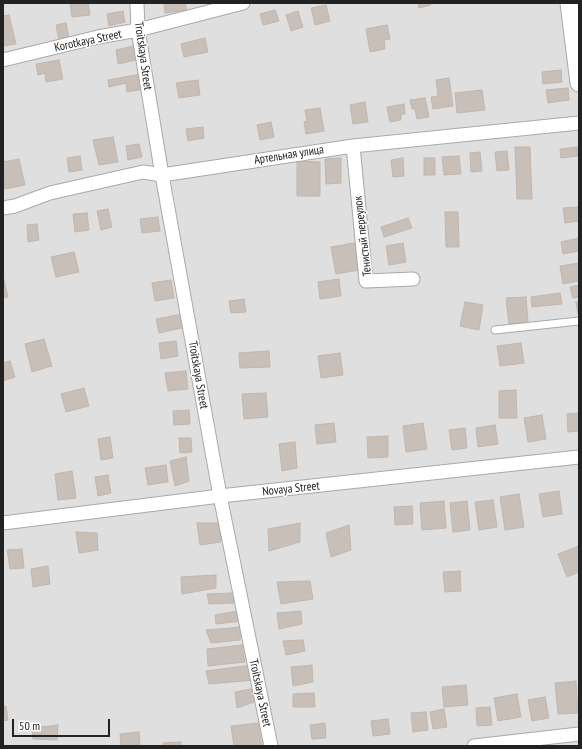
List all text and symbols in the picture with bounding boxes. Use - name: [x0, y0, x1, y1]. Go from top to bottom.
- street label: Troitskaya Street: [131, 21, 155, 91]
- street label: Korotkaya Street: [53, 27, 123, 55]
- street label: Артельная улица: [253, 142, 325, 168]
- street label: Тенистый переулок: [351, 195, 375, 277]
- street label: Troitskaya Street: [185, 340, 211, 410]
- street label: Novaya Street: [262, 479, 320, 499]
- street label: Troitskaya Street: [246, 658, 274, 728]
- scale bar: [14, 711, 112, 737]
- text: 50 m: [19, 718, 40, 733]

